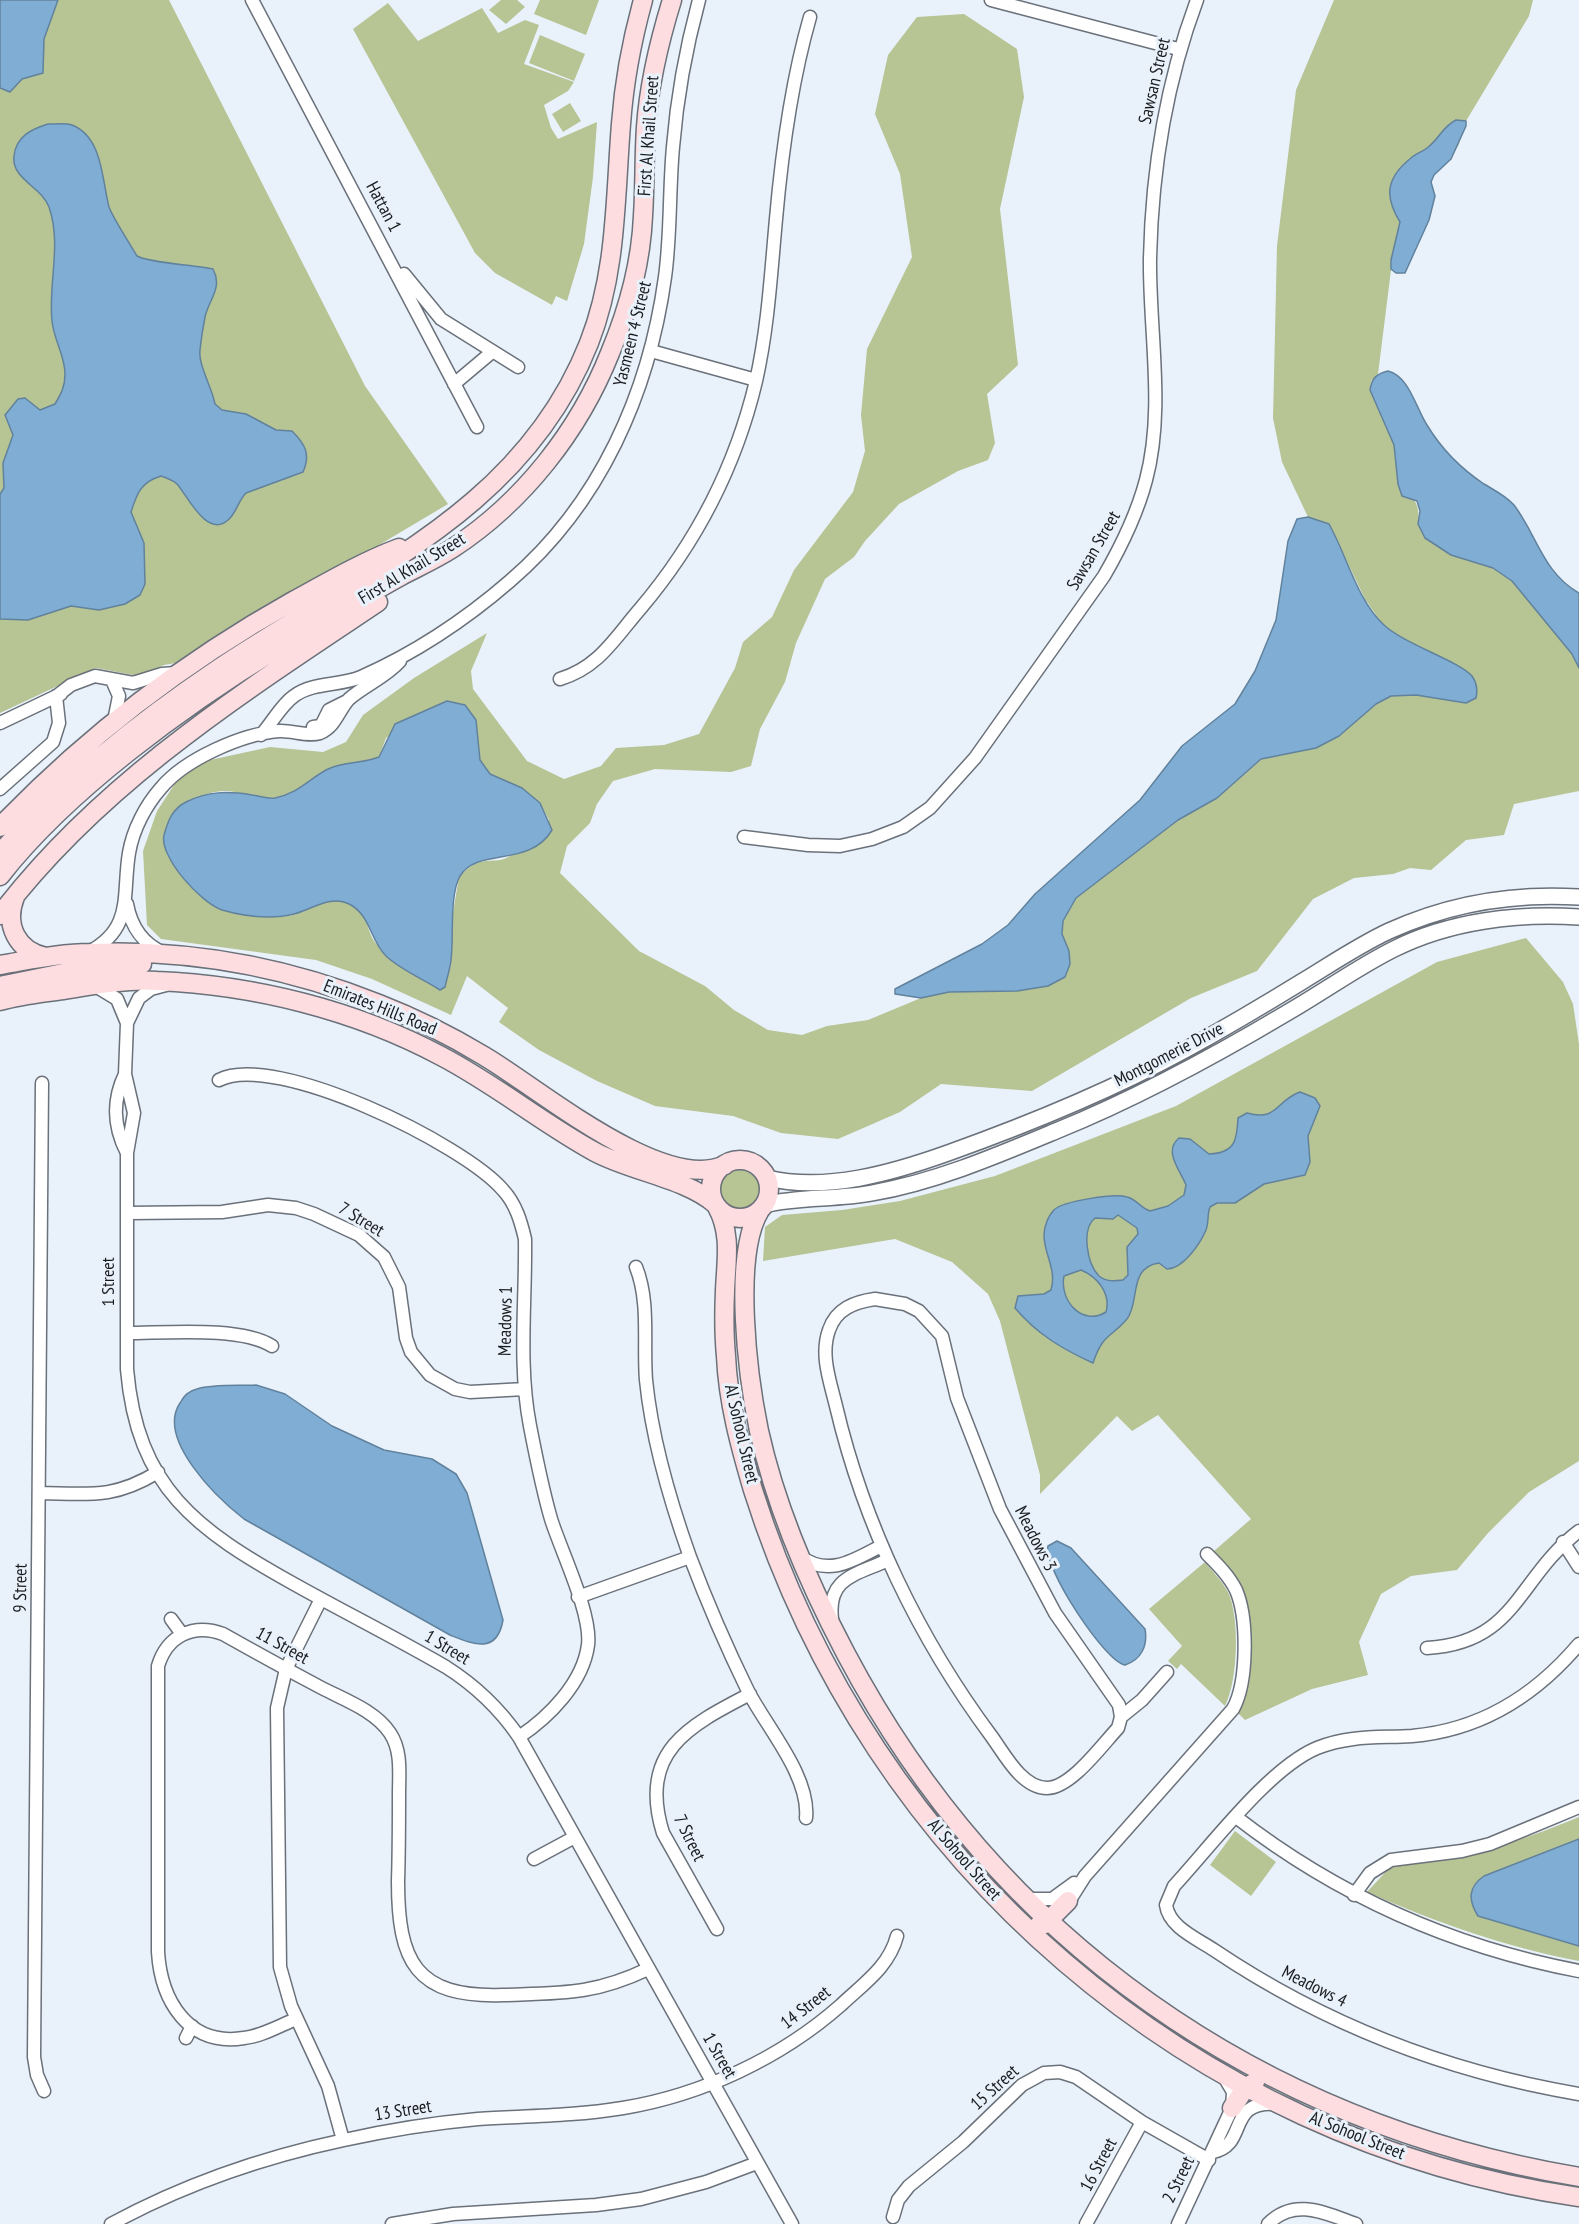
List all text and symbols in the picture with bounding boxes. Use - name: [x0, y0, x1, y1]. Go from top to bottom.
- street label: Sawsan Street: [1135, 36, 1175, 126]
- street label: First Al Khail Street: [634, 75, 664, 197]
- street label: Hattan 1: [361, 178, 405, 236]
- street label: Yasmeen 4 Street: [609, 279, 657, 389]
- street label: Sawsan Street: [1063, 508, 1125, 594]
- street label: First Al Khail Street: [355, 529, 469, 609]
- street label: Emirates Hills Road: [320, 975, 440, 1041]
- street label: Montgomerie Drive: [1111, 1018, 1227, 1092]
- street label: 7 Street: [334, 1198, 388, 1242]
- street label: 1 Street: [98, 1257, 120, 1307]
- street label: Meadows 1: [495, 1286, 517, 1356]
- street label: Al Sohool Street: [719, 1382, 763, 1486]
- street label: Meadows 3: [1009, 1503, 1061, 1575]
- street label: 9 Street: [10, 1563, 32, 1613]
- street label: 11 Street: [252, 1623, 312, 1669]
- street label: 1 Street: [420, 1626, 474, 1670]
- street label: 7 Street: [669, 1811, 709, 1865]
- street label: Al Sohool Street: [923, 1815, 1005, 1905]
- street label: Meadows 4: [1278, 1961, 1350, 2013]
- street label: 14 Street: [777, 1982, 835, 2034]
- street label: 1 Street: [697, 2029, 741, 2083]
- street label: 15 Street: [966, 2061, 1024, 2115]
- street label: 13 Street: [373, 2096, 433, 2126]
- street label: Al Sohool Street: [1306, 2107, 1408, 2165]
- street label: 16 Street: [1076, 2135, 1122, 2195]
- street label: 2 Street: [1159, 2153, 1199, 2207]

